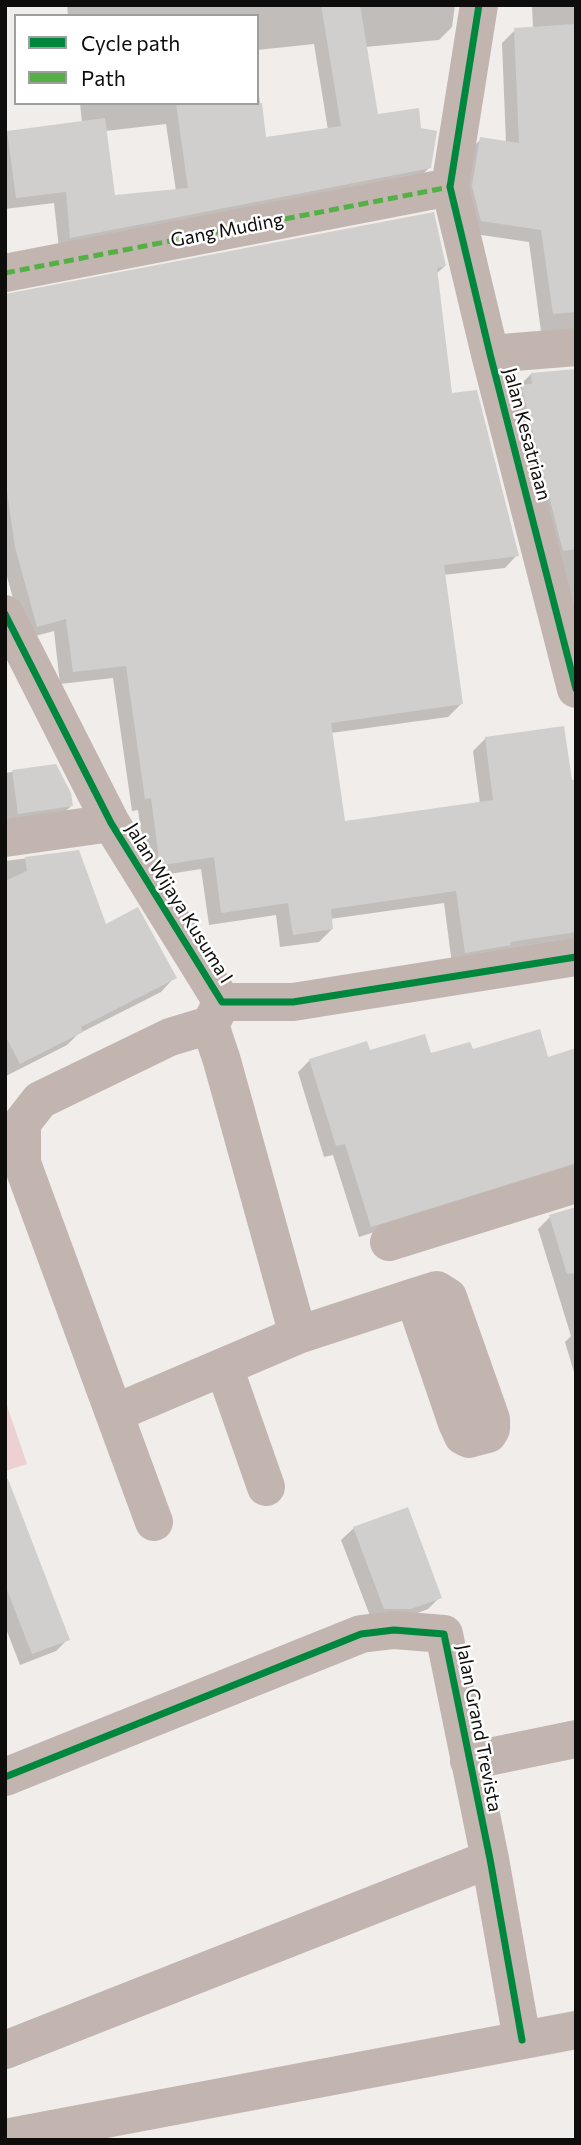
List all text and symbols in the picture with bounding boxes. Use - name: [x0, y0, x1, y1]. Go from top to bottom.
- legend: [14, 14, 259, 105]
- text: Cycle path: [81, 30, 180, 55]
- text: Path: [81, 65, 126, 90]
- street label: Gang Muding: [169, 208, 285, 252]
- street label: Jalan Kesatriaan: [498, 365, 556, 503]
- street label: Jalan Wijaya Kusuma I: [120, 819, 238, 987]
- street label: Jalan Grand Trevista: [452, 1642, 506, 1814]

